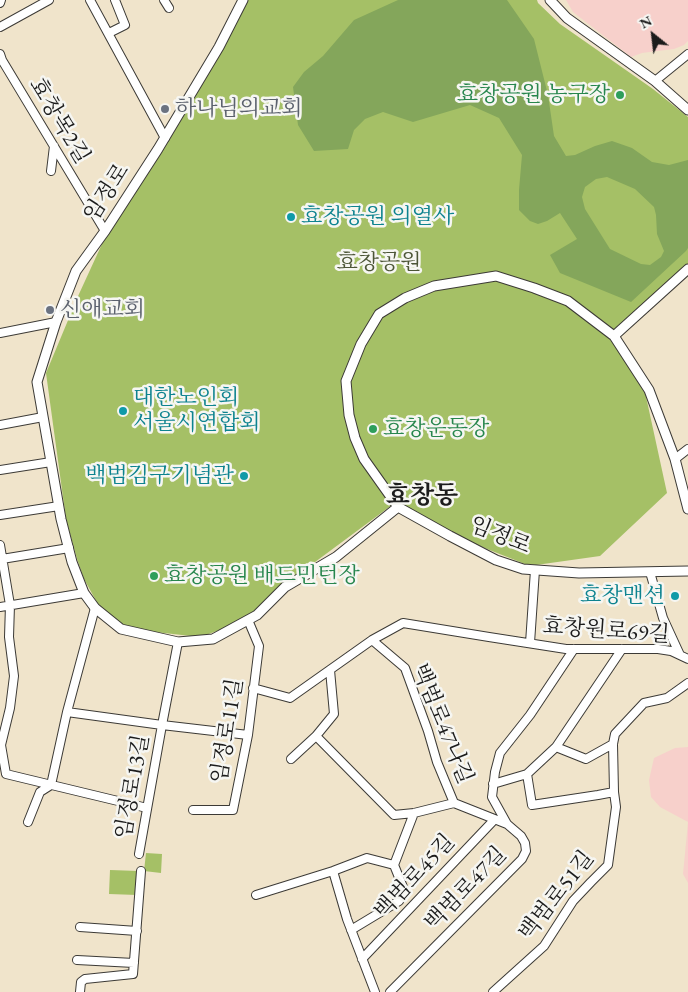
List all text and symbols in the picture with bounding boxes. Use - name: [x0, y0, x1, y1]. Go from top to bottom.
- north arrow: [628, 10, 678, 60]
- text: N: [636, 11, 655, 33]
- street label: 효창목2길: [23, 73, 95, 169]
- place label: 효창공원 농구장: [457, 82, 610, 108]
- marker: 효창공원 농구장: [614, 89, 626, 101]
- place label: 하나님의교회: [175, 96, 303, 122]
- marker: 하나님의교회: [159, 103, 171, 115]
- street label: 임정로: [79, 159, 135, 227]
- place label: 효창공원 의열사: [301, 204, 454, 230]
- marker: 효창공원 의열사: [285, 211, 297, 223]
- park label: 효창공원: [336, 250, 422, 276]
- place label: 신애교회: [60, 297, 145, 323]
- marker: 신애교회: [44, 304, 56, 316]
- place label: 대한노인회 서울시연합회: [133, 385, 261, 436]
- marker: 대한노인회 서울시연합회: [117, 405, 129, 417]
- place label: 효창운동장: [383, 416, 489, 442]
- marker: 효창운동장: [367, 423, 379, 435]
- place label: 백범김구기념관: [85, 463, 234, 489]
- marker: 백범김구기념관: [238, 470, 250, 482]
- district label: 효창동: [386, 481, 458, 511]
- street label: 임정로: [465, 512, 535, 560]
- place label: 효창공원 배드민턴장: [164, 563, 360, 589]
- marker: 효창공원 배드민턴장: [148, 570, 160, 582]
- place label: 효창맨션: [580, 583, 665, 609]
- marker: 효창맨션: [669, 590, 681, 602]
- street label: 효창원로69길: [542, 613, 670, 649]
- street label: 백범로47나길: [406, 660, 478, 788]
- street label: 임정로11길: [207, 677, 249, 785]
- street label: 임정로13길: [111, 732, 155, 842]
- street label: 백범로45길: [369, 829, 461, 925]
- street label: 백범로47길: [420, 842, 512, 936]
- street label: 백범로51길: [514, 846, 600, 946]

